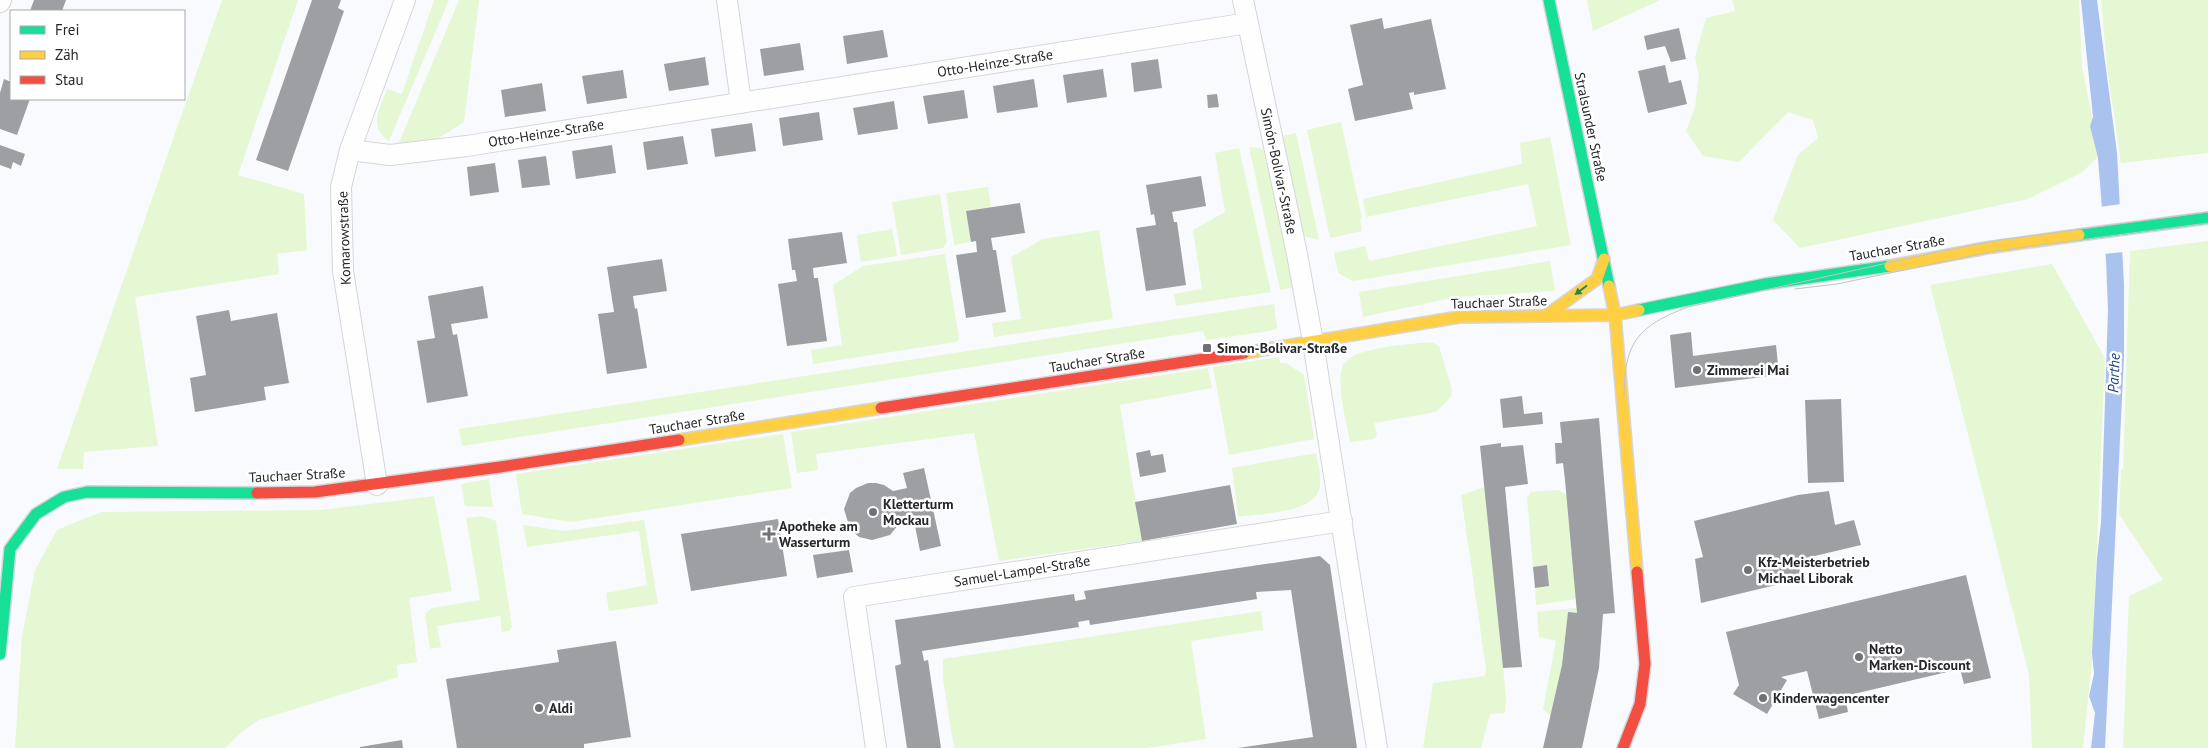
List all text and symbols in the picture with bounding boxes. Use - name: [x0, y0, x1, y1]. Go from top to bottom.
- legend: [10, 10, 185, 100]
- text: Frei: [55, 20, 80, 39]
- text: Zäh: [55, 45, 79, 64]
- street label: Otto-Heinze-Straße: [936, 45, 1054, 81]
- text: Stau: [55, 70, 84, 89]
- street label: Stralsunder Straße: [1571, 71, 1611, 183]
- street label: Simón-Bolívar-Straße: [1257, 106, 1301, 236]
- street label: Otto-Heinze-Straße: [487, 115, 605, 151]
- street label: Komarowstraße: [333, 191, 355, 285]
- street label: Tauchaer Straße: [1848, 231, 1946, 265]
- one-way arrow: [1575, 285, 1588, 296]
- street label: Tauchaer Straße: [1450, 291, 1548, 313]
- place label: Simon-Bolivar-Straße: [1217, 339, 1347, 357]
- marker: Simon-Bolivar-Straße: [1201, 342, 1213, 354]
- street label: Tauchaer Straße: [1048, 344, 1146, 376]
- water label: Parthe: [2103, 353, 2124, 393]
- place label: Zimmerei Mai: [1707, 361, 1789, 379]
- marker: Zimmerei Mai: [1691, 364, 1703, 376]
- street label: Tauchaer Straße: [648, 406, 746, 438]
- street label: Tauchaer Straße: [248, 463, 346, 487]
- place label: Kletterturm Mockau: [883, 495, 954, 529]
- marker: Kletterturm Mockau: [867, 506, 879, 518]
- place label: Apotheke am Wasserturm: [779, 517, 858, 551]
- marker: Apotheke am Wasserturm: [763, 528, 775, 540]
- street label: Samuel-Lampel-Straße: [952, 551, 1092, 591]
- place label: Kfz-Meisterbetrieb Michael Liborak: [1758, 553, 1870, 587]
- marker: Kfz-Meisterbetrieb Michael Liborak: [1742, 564, 1754, 576]
- place label: Netto Marken-Discount: [1869, 640, 1971, 674]
- marker: Netto Marken-Discount: [1853, 651, 1865, 663]
- place label: Kinderwagencenter: [1773, 689, 1889, 707]
- marker: Kinderwagencenter: [1757, 692, 1769, 704]
- place label: Aldi: [549, 699, 573, 717]
- marker: Aldi: [533, 702, 545, 714]

